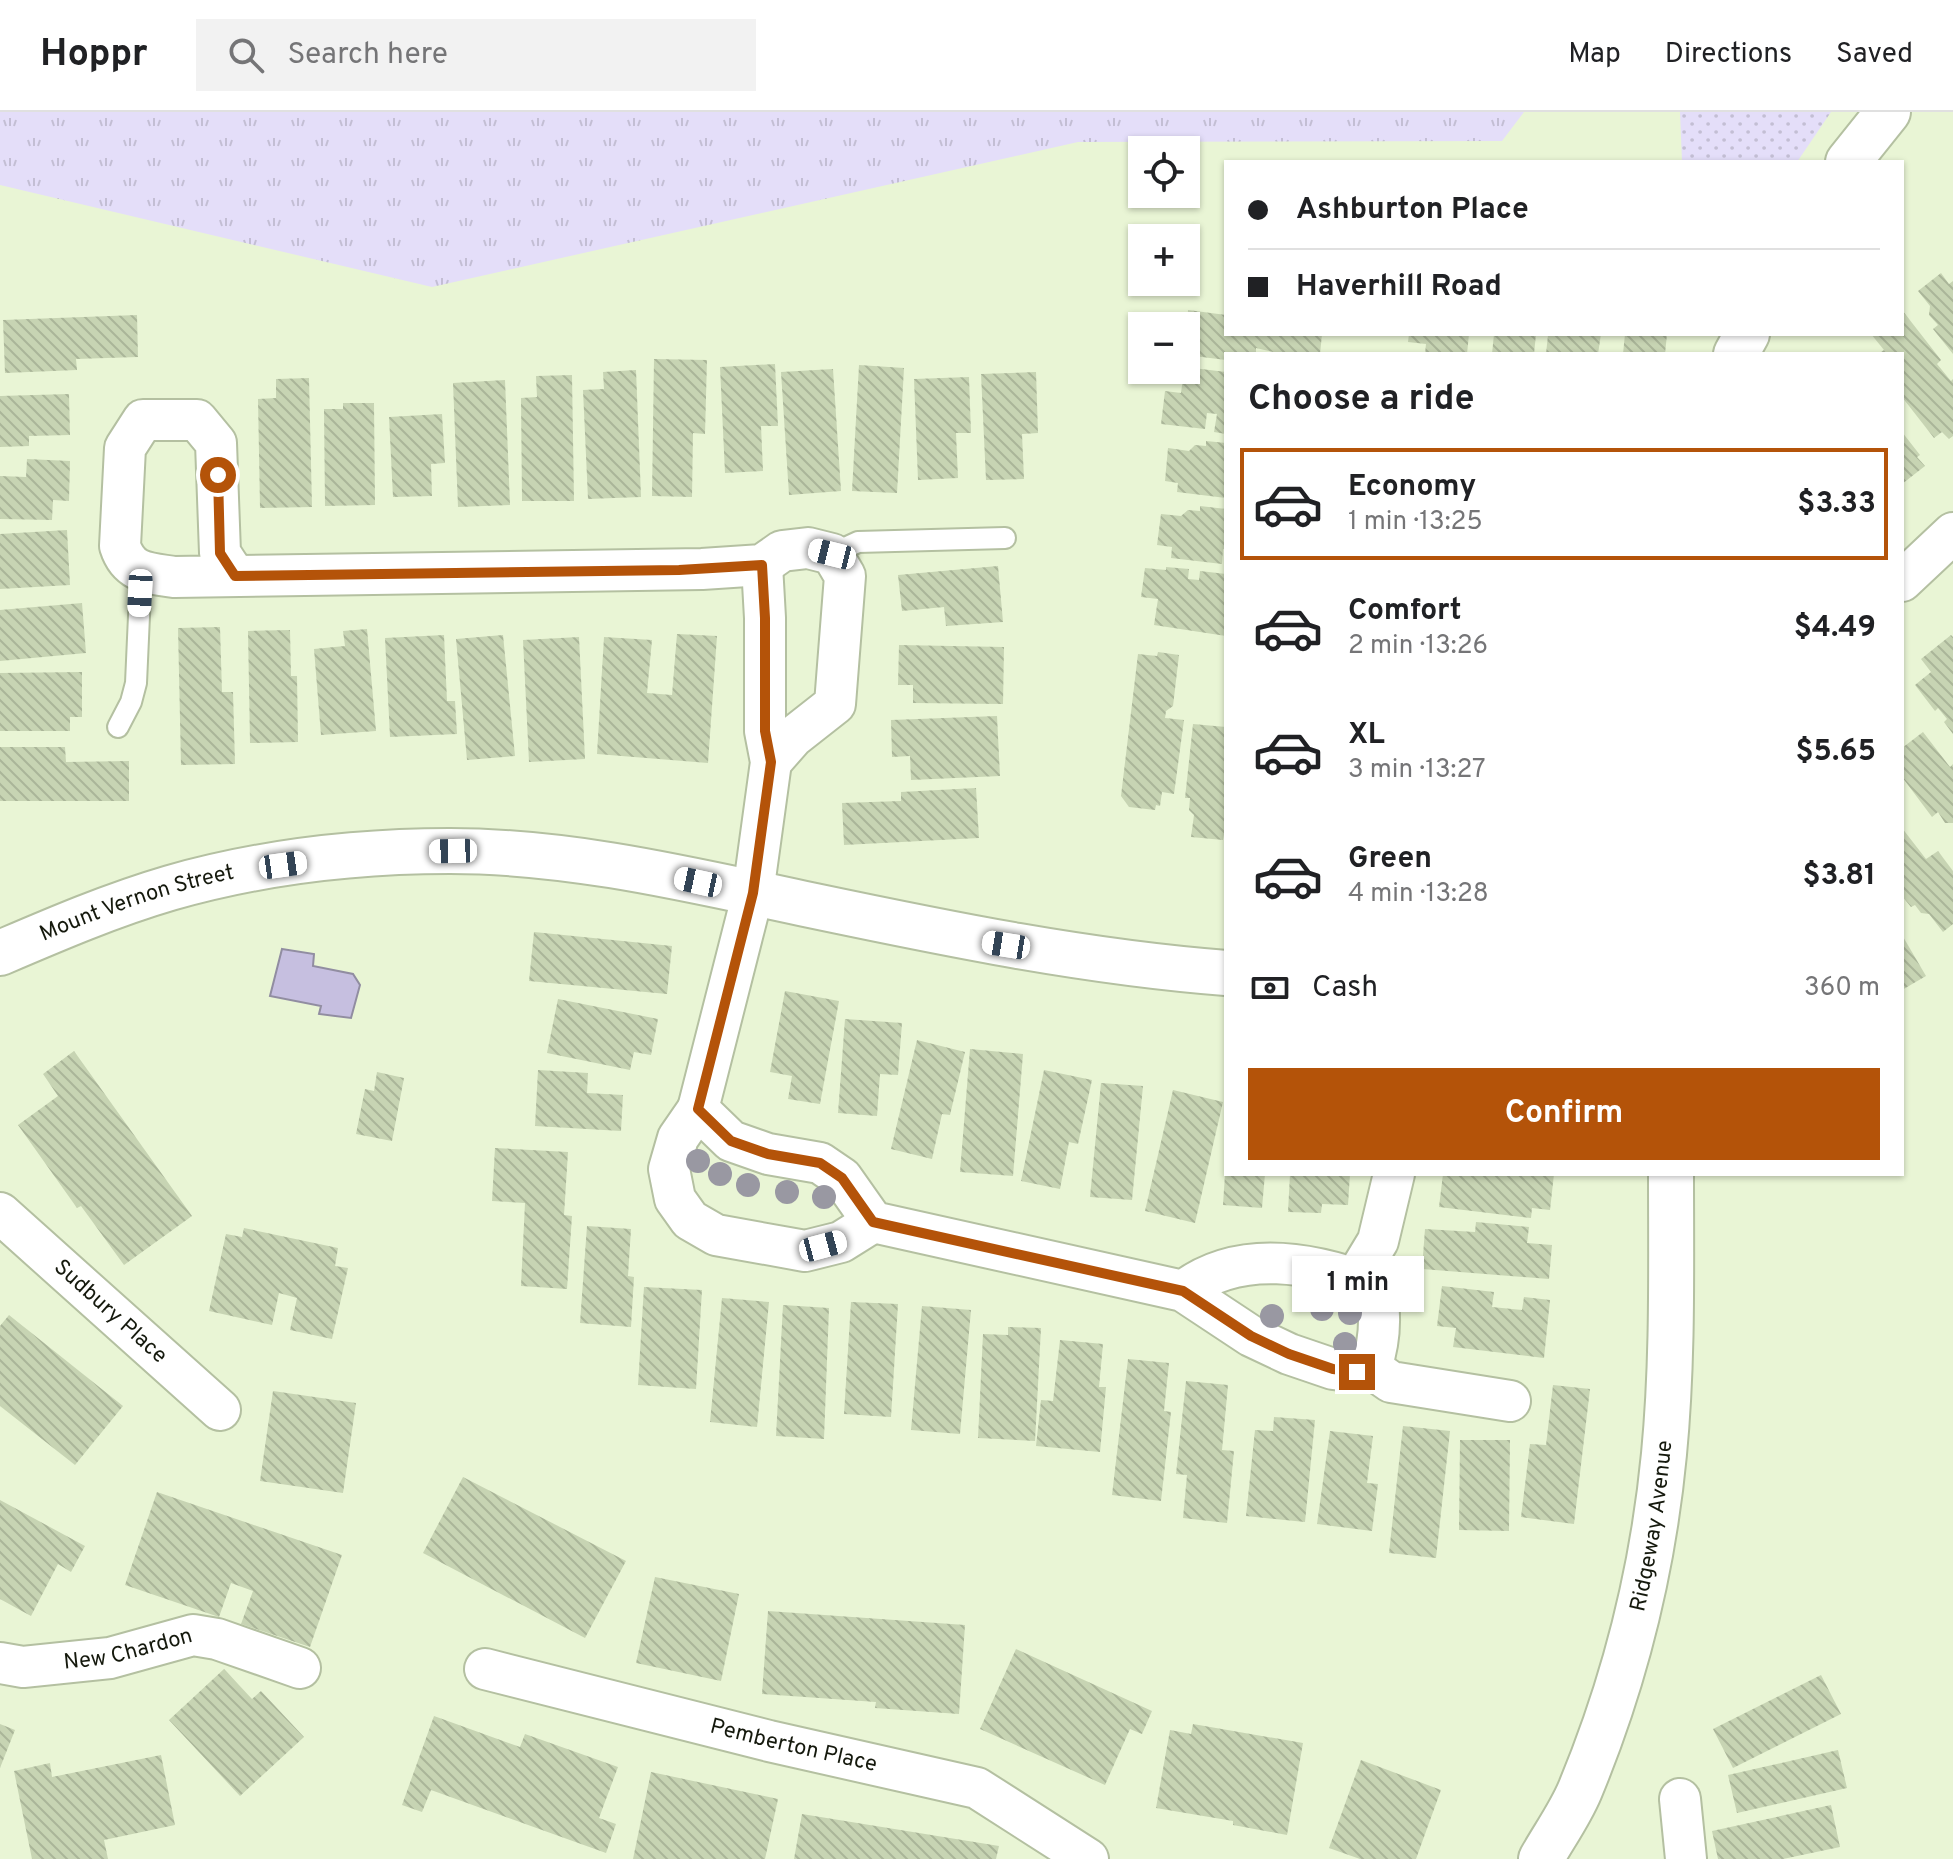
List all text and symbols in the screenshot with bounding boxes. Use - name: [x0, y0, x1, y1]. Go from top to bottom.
- search box: [196, 19, 756, 91]
- text: Hoppr: [40, 31, 148, 80]
- icon: search: [224, 33, 268, 77]
- text: Search here: [288, 37, 448, 74]
- text: Map: [1568, 37, 1621, 73]
- text: Directions: [1665, 37, 1792, 73]
- text: Saved: [1836, 37, 1913, 73]
- map controls: [1128, 136, 1200, 384]
- button: locate: [1128, 136, 1200, 208]
- text: Ashburton Place: [1296, 192, 1529, 229]
- button: +: [1128, 224, 1200, 296]
- text: Haverhill Road: [1296, 269, 1502, 306]
- button: −: [1128, 312, 1200, 384]
- text: Choose a ride: [1248, 377, 1474, 423]
- route start: [200, 457, 236, 493]
- icon: car: [1252, 468, 1324, 540]
- text: Economy: [1348, 469, 1476, 506]
- text: $3.33: [1797, 486, 1876, 523]
- text: 1 min · 13:25: [1348, 506, 1483, 539]
- car: [806, 537, 858, 571]
- car: [127, 568, 153, 618]
- icon: car: [1252, 592, 1324, 664]
- text: Comfort: [1348, 593, 1461, 630]
- text: $4.49: [1794, 610, 1876, 647]
- text: 2 min · 13:26: [1348, 630, 1488, 663]
- icon: car: [1252, 716, 1324, 788]
- text: XL: [1348, 717, 1385, 754]
- text: $5.65: [1796, 734, 1876, 771]
- text: 3 min · 13:27: [1348, 754, 1486, 787]
- car: [429, 839, 477, 863]
- icon: car: [1252, 840, 1324, 912]
- text: Green: [1348, 841, 1432, 878]
- car: [258, 850, 308, 880]
- text: $3.81: [1802, 858, 1876, 895]
- street label: Mount Vernon Street: [36, 859, 236, 948]
- car: [672, 865, 724, 899]
- text: 4 min · 13:28: [1348, 878, 1489, 911]
- car: [980, 929, 1032, 961]
- icon: cash: [1248, 966, 1292, 1010]
- text: Cash: [1312, 970, 1378, 1007]
- text: 360 m: [1804, 972, 1880, 1005]
- button: Confirm: [1248, 1068, 1880, 1160]
- car: [797, 1228, 849, 1264]
- street label: Sudbury Place: [48, 1254, 172, 1369]
- callout: 1 min: [1291, 1256, 1423, 1312]
- text: 1 min: [1327, 1267, 1389, 1300]
- route end: [1339, 1354, 1375, 1390]
- street label: Ridgeway Avenue: [1625, 1439, 1679, 1614]
- street label: New Chardon: [62, 1622, 196, 1676]
- street label: Pemberton Place: [707, 1713, 880, 1778]

